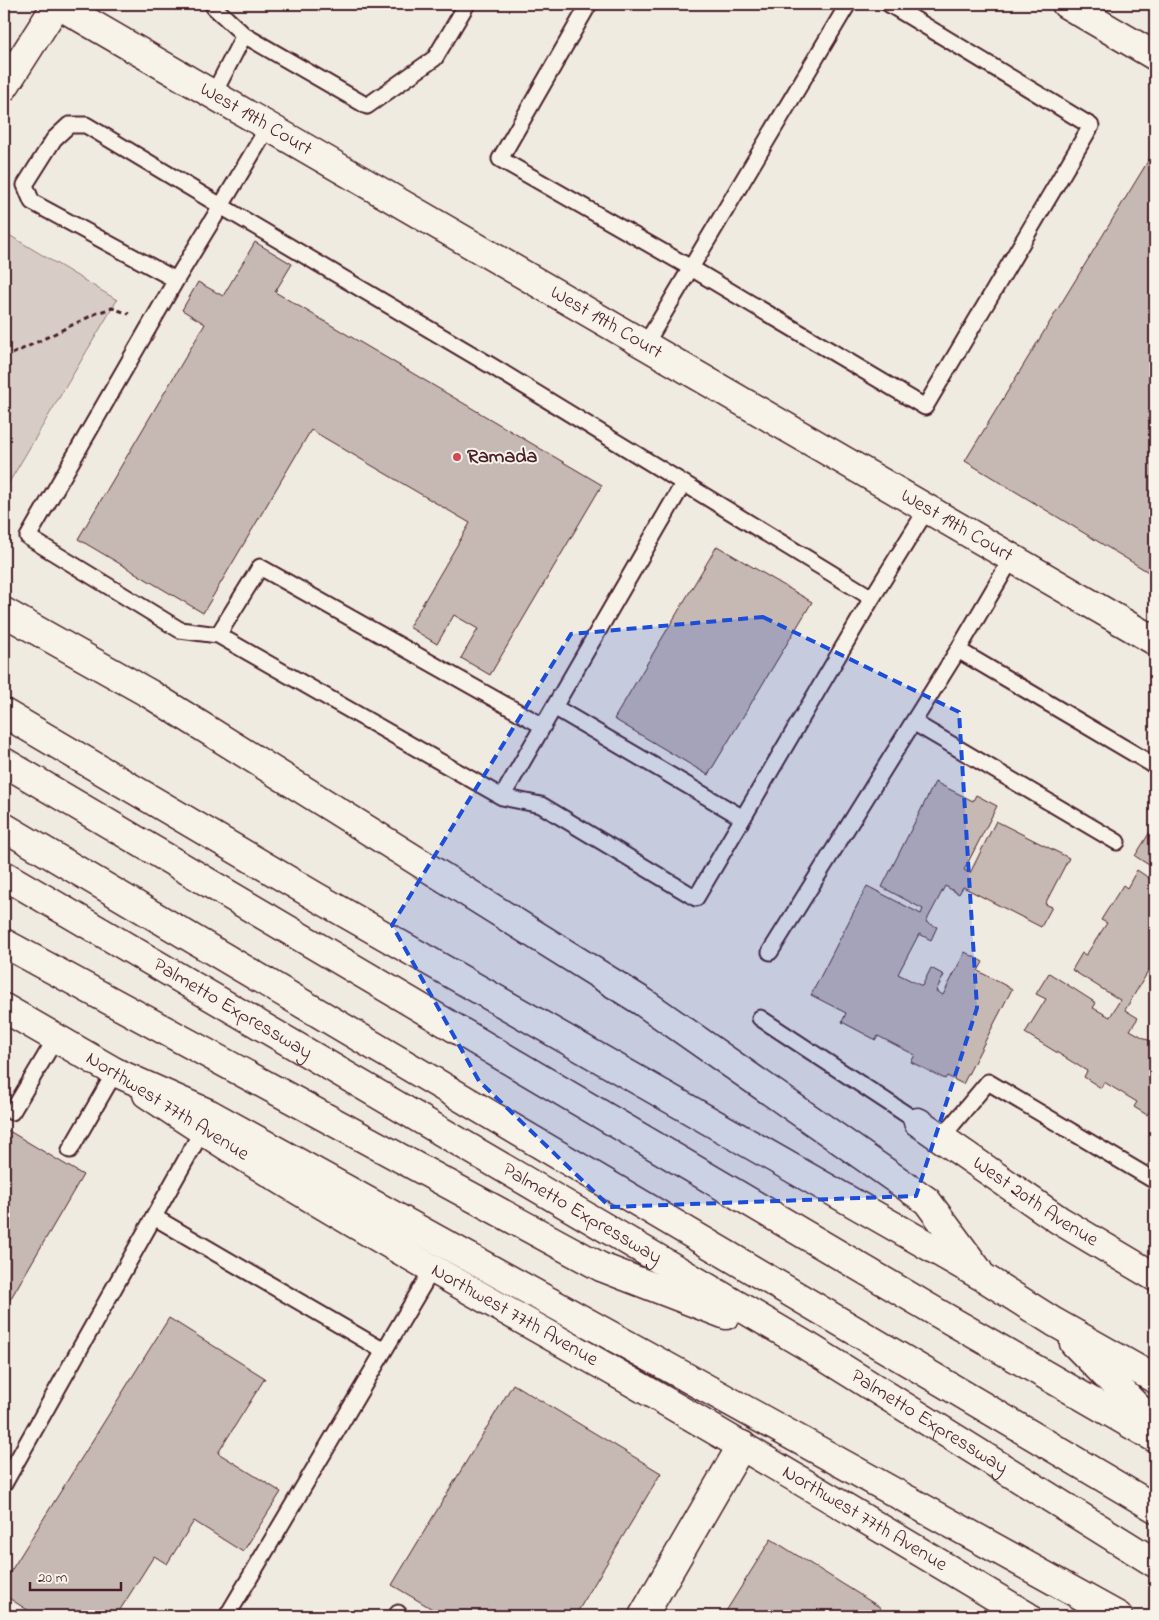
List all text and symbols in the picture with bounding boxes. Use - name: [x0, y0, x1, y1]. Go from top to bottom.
- street label: West 19th Court: [194, 75, 318, 164]
- street label: West 19th Court: [545, 279, 668, 367]
- place label: Ramada: [467, 443, 537, 472]
- marker: Ramada: [451, 451, 463, 463]
- street label: West 19th Court: [895, 482, 1018, 570]
- street label: Palmetto Expressway: [147, 951, 318, 1067]
- street label: Northwest 77th Avenue: [80, 1045, 254, 1169]
- street label: West 20th Avenue: [966, 1149, 1104, 1255]
- street label: Palmetto Expressway: [497, 1156, 667, 1272]
- street label: Northwest 77th Avenue: [425, 1256, 603, 1374]
- street label: Palmetto Expressway: [845, 1362, 1014, 1482]
- street label: Northwest 77th Avenue: [776, 1458, 953, 1579]
- scale bar: [30, 1560, 121, 1592]
- text: 20 m: [38, 1567, 68, 1589]

